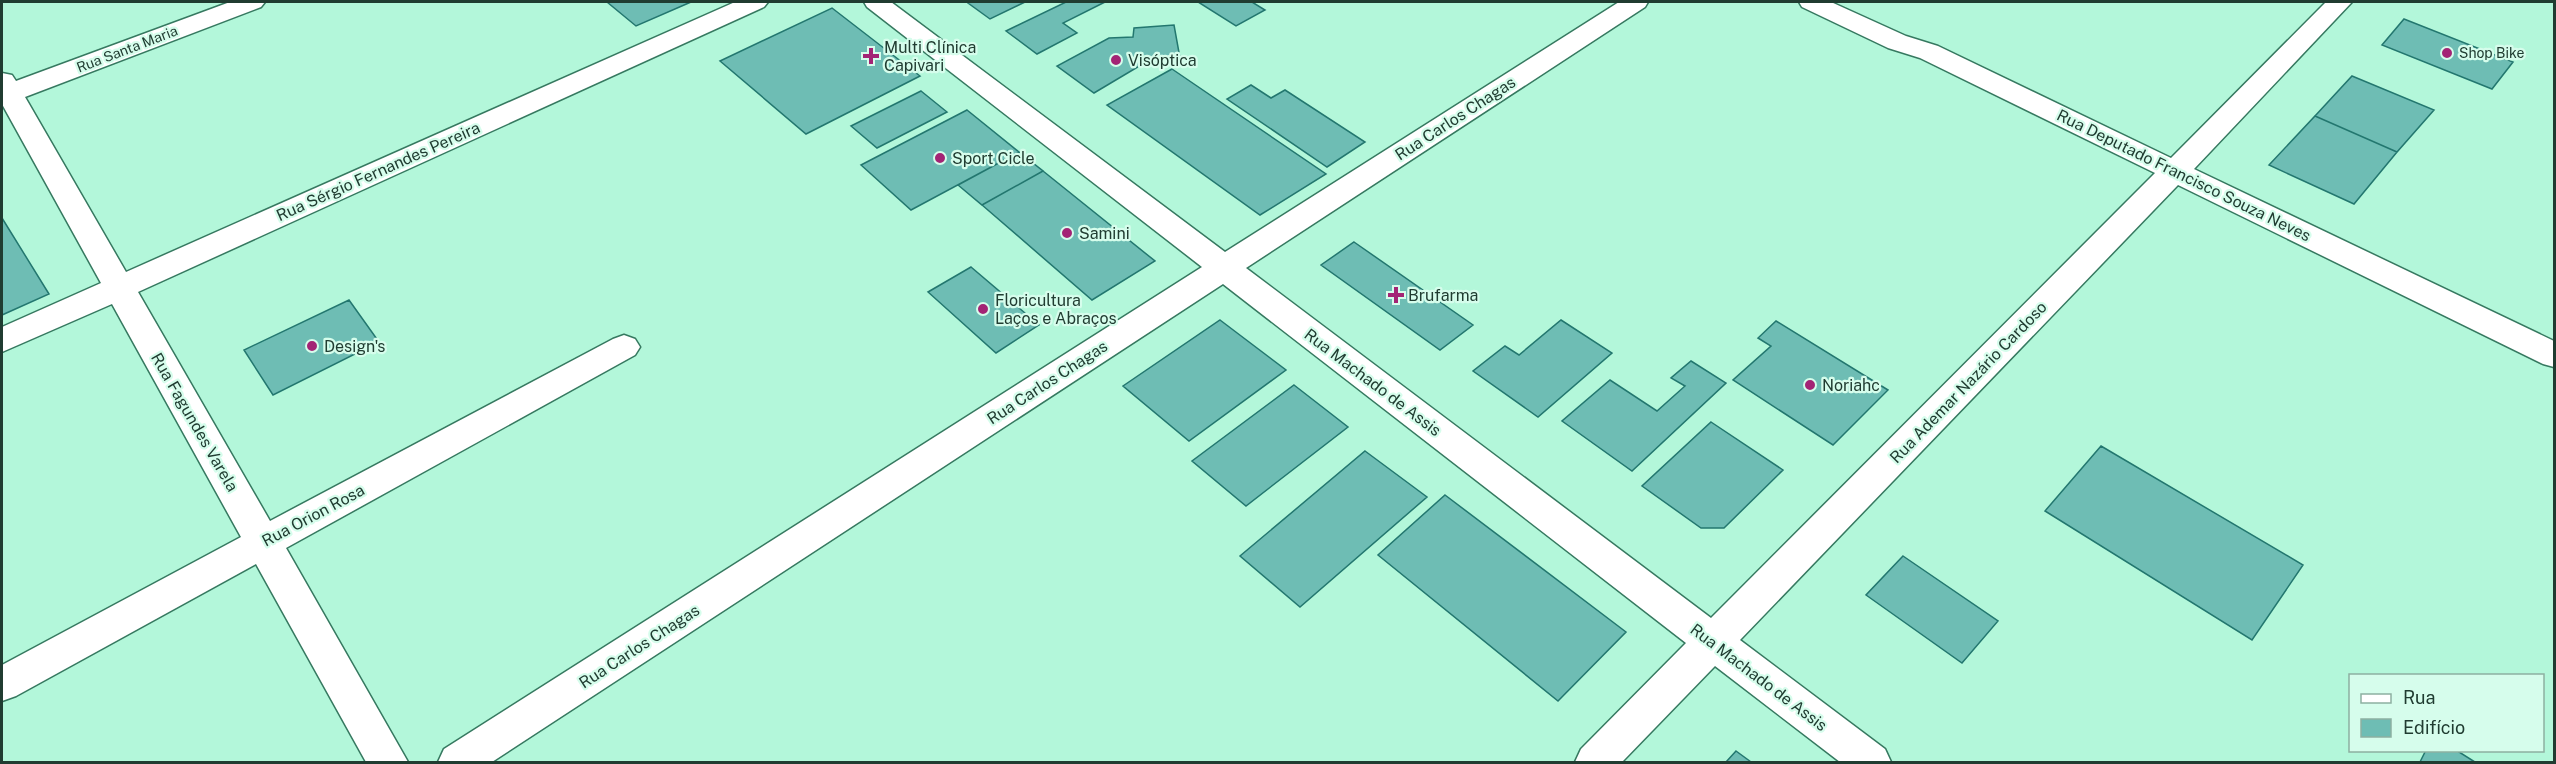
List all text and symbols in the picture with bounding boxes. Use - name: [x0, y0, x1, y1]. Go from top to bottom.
- street label: Rua Santa Maria: [74, 22, 180, 76]
- place label: Multi Clínica Capivari: [884, 38, 976, 75]
- place label: Shop Bike: [2459, 45, 2524, 61]
- marker: Shop Bike: [2440, 46, 2454, 60]
- marker: Multi Clínica Capivari: [862, 47, 880, 65]
- place label: Visóptica: [1128, 51, 1197, 70]
- marker: Visóptica: [1109, 53, 1123, 67]
- street label: Rua Carlos Chagas: [1391, 72, 1519, 164]
- street label: Rua Deputado Francisco Souza Neves: [2054, 106, 2314, 245]
- street label: Rua Sérgio Fernandes Pereira: [273, 118, 483, 225]
- place label: Sport Cicle: [952, 149, 1035, 168]
- marker: Sport Cicle: [933, 151, 947, 165]
- place label: Samini: [1079, 224, 1130, 243]
- marker: Samini: [1060, 226, 1074, 240]
- place label: Brufarma: [1408, 286, 1478, 305]
- marker: Brufarma: [1389, 288, 1403, 302]
- place label: Floricultura Laços e Abraços: [995, 291, 1117, 328]
- street label: Rua Ademar Nazário Cardoso: [1886, 298, 2051, 467]
- marker: Floricultura Laços e Abraços: [976, 302, 990, 316]
- street label: Rua Machado de Assis: [1301, 325, 1445, 440]
- street label: Rua Carlos Chagas: [983, 336, 1111, 428]
- place label: Design's: [324, 337, 385, 356]
- marker: Design's: [305, 339, 319, 353]
- street label: Rua Fagundes Varela: [147, 349, 242, 495]
- place label: Noriahc: [1822, 376, 1880, 395]
- marker: Noriahc: [1803, 378, 1817, 392]
- street label: Rua Orion Rosa: [259, 480, 368, 550]
- street label: Rua Carlos Chagas: [575, 600, 703, 692]
- street label: Rua Machado de Assis: [1687, 620, 1831, 735]
- legend: [2349, 674, 2544, 752]
- text: Rua: [2403, 687, 2435, 708]
- text: Edifício: [2403, 717, 2465, 738]

